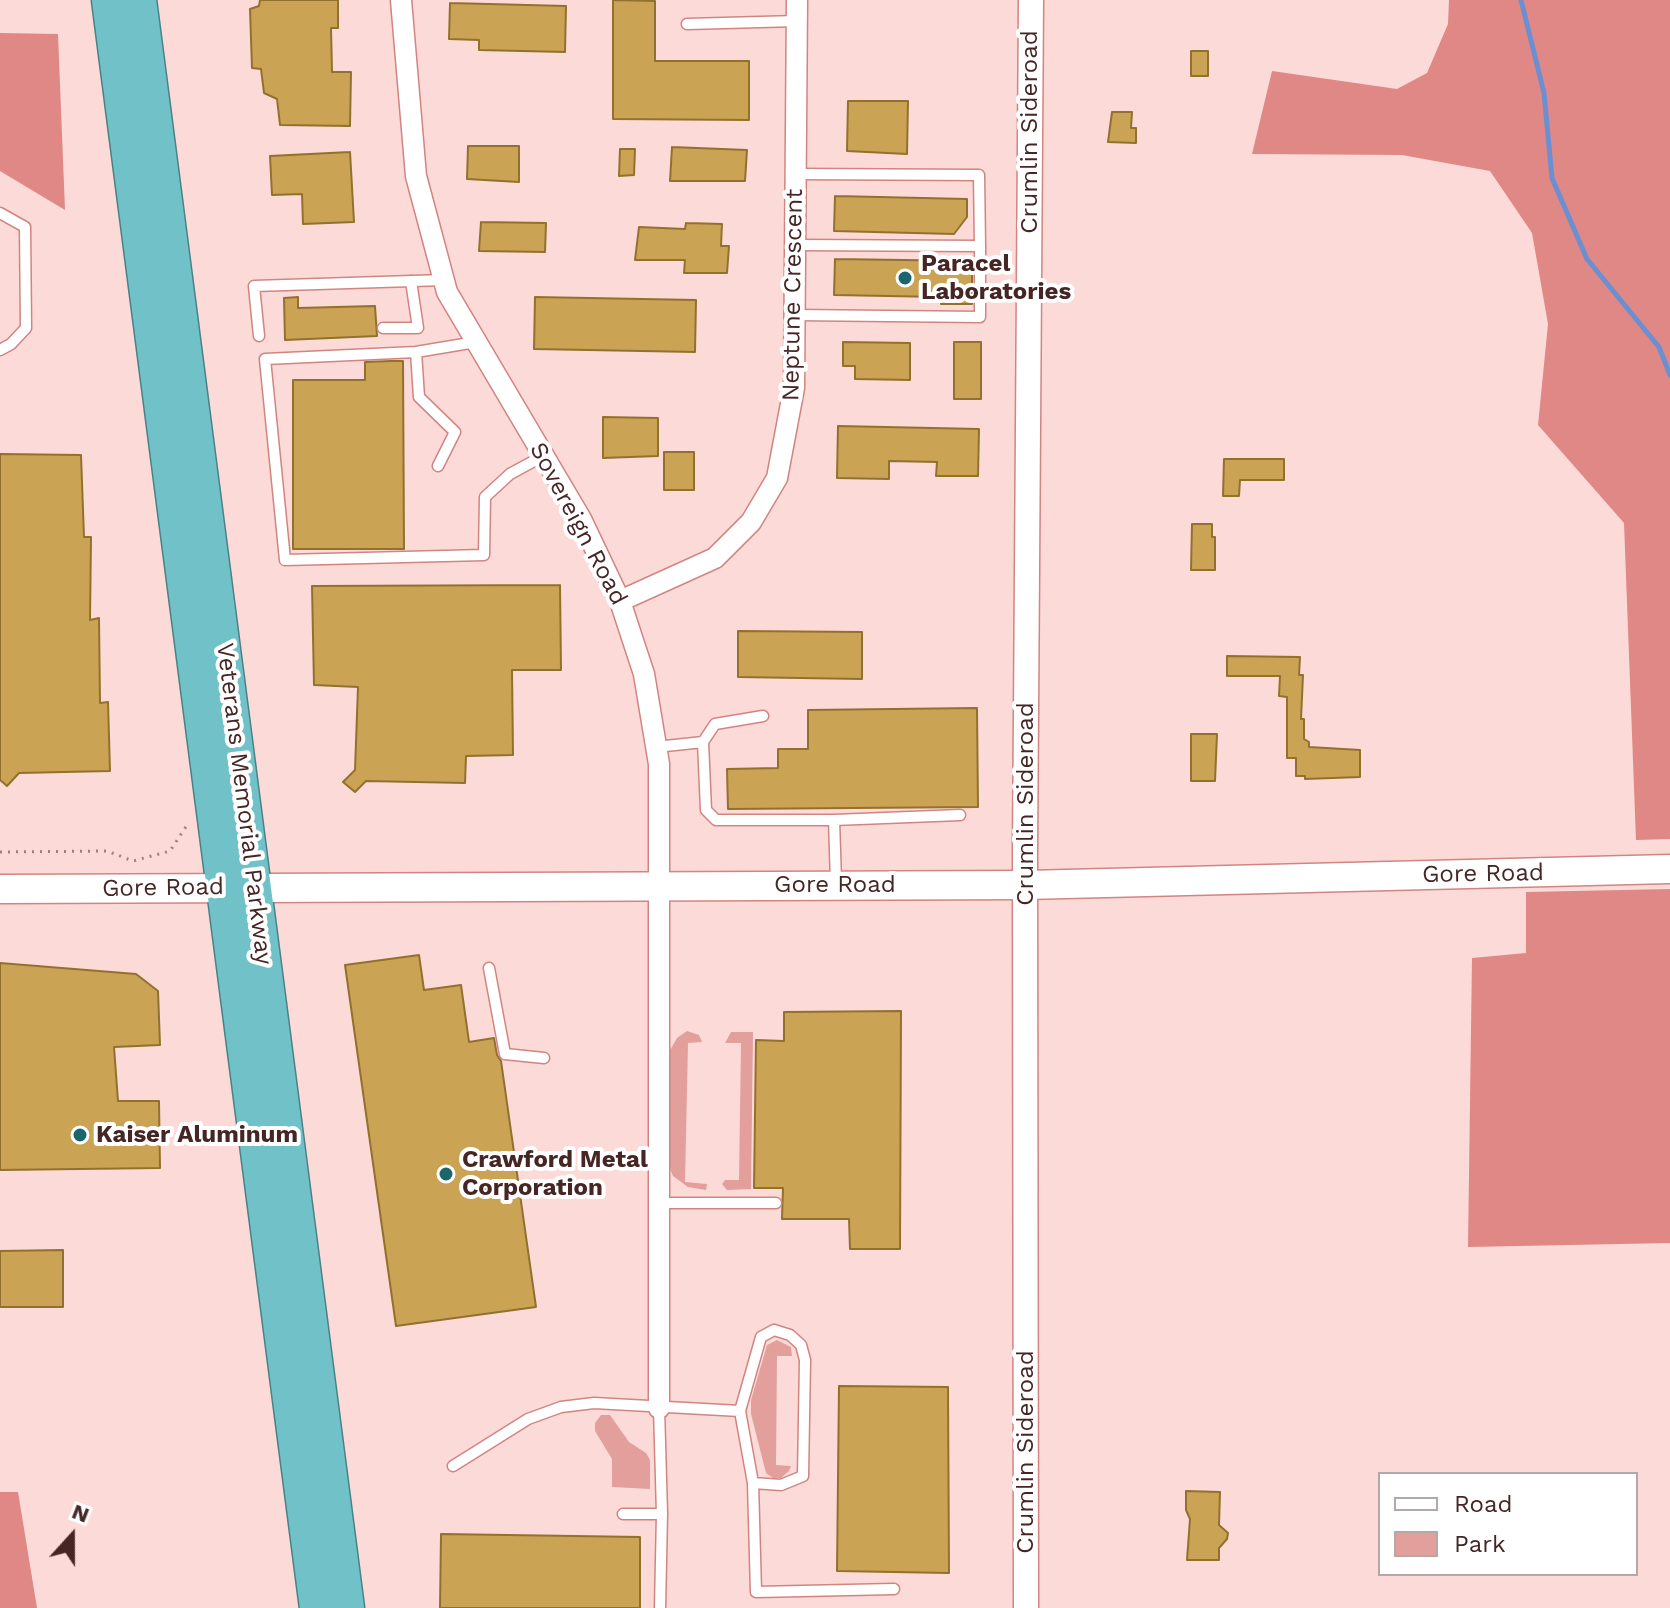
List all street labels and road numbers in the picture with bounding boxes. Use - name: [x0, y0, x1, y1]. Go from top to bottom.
- street label: Crumlin Sideroad: [1016, 30, 1044, 234]
- street label: Neptune Crescent: [777, 189, 809, 401]
- street label: Sovereign Road: [523, 438, 633, 610]
- street label: Veterans Memorial Parkway: [210, 641, 278, 967]
- street label: Crumlin Sideroad: [1012, 702, 1040, 906]
- street label: Gore Road: [1422, 859, 1544, 889]
- street label: Gore Road: [774, 871, 896, 899]
- street label: Gore Road: [102, 873, 224, 903]
- street label: Crumlin Sideroad: [1012, 1350, 1040, 1554]

